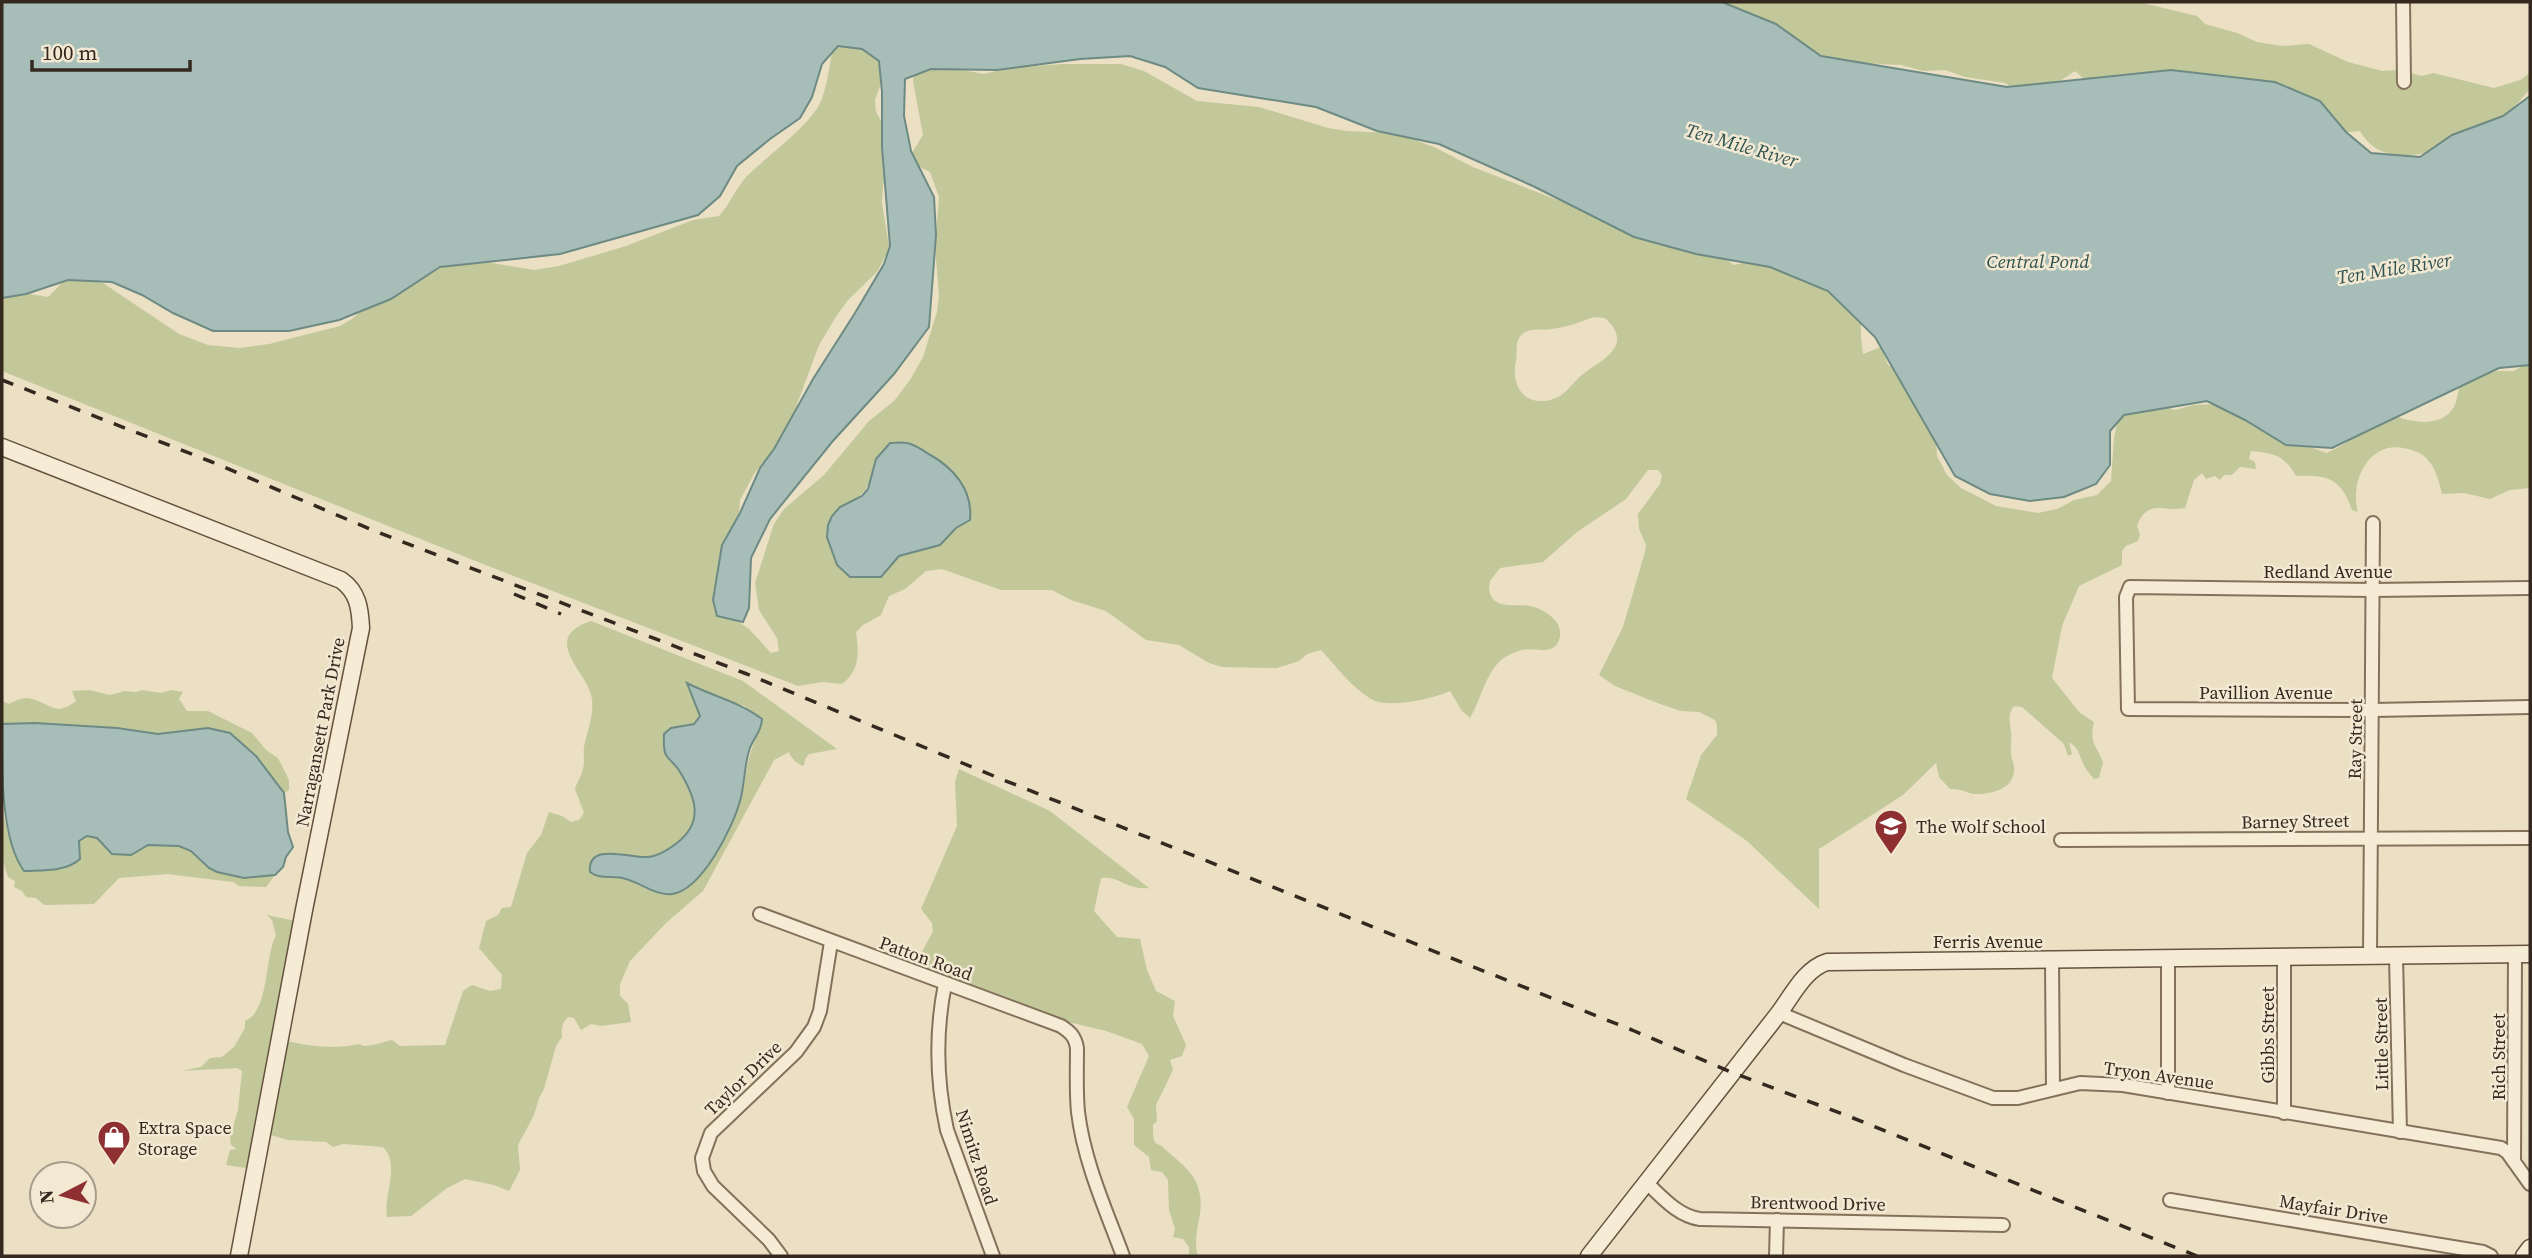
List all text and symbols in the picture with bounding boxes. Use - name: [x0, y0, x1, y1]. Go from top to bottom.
- scale bar: [32, 28, 189, 72]
- text: 100 m: [42, 38, 97, 67]
- water label: Ten Mile River: [1683, 117, 1803, 174]
- water label: Ten Mile River: [2335, 246, 2455, 290]
- water label: Central Pond: [1987, 248, 2089, 274]
- street label: Redland Avenue: [2263, 559, 2393, 584]
- street label: Narragansett Park Drive: [289, 635, 351, 829]
- street label: Pavillion Avenue: [2199, 680, 2333, 705]
- street label: Ray Street: [2342, 698, 2368, 780]
- school or university icon: The Wolf School: [1872, 807, 1910, 856]
- street label: Barney Street: [2241, 808, 2349, 834]
- place label: The Wolf School: [1916, 814, 2046, 839]
- street label: Ferris Avenue: [1933, 929, 2043, 954]
- street label: Patton Road: [876, 930, 976, 986]
- street label: Gibbs Street: [2255, 986, 2280, 1083]
- street label: Little Street: [2368, 997, 2394, 1091]
- street label: Rich Street: [2486, 1013, 2511, 1101]
- street label: Taylor Drive: [699, 1035, 787, 1121]
- street label: Tryon Avenue: [2102, 1055, 2216, 1095]
- street label: Nimitz Road: [950, 1106, 1004, 1208]
- place label: Extra Space Storage: [138, 1115, 232, 1161]
- shop icon: Extra Space Storage: [95, 1118, 133, 1167]
- north arrow: [28, 1160, 98, 1230]
- text: N: [32, 1188, 60, 1205]
- street label: Mayfair Drive: [2278, 1188, 2390, 1230]
- street label: Brentwood Drive: [1750, 1189, 1886, 1217]

